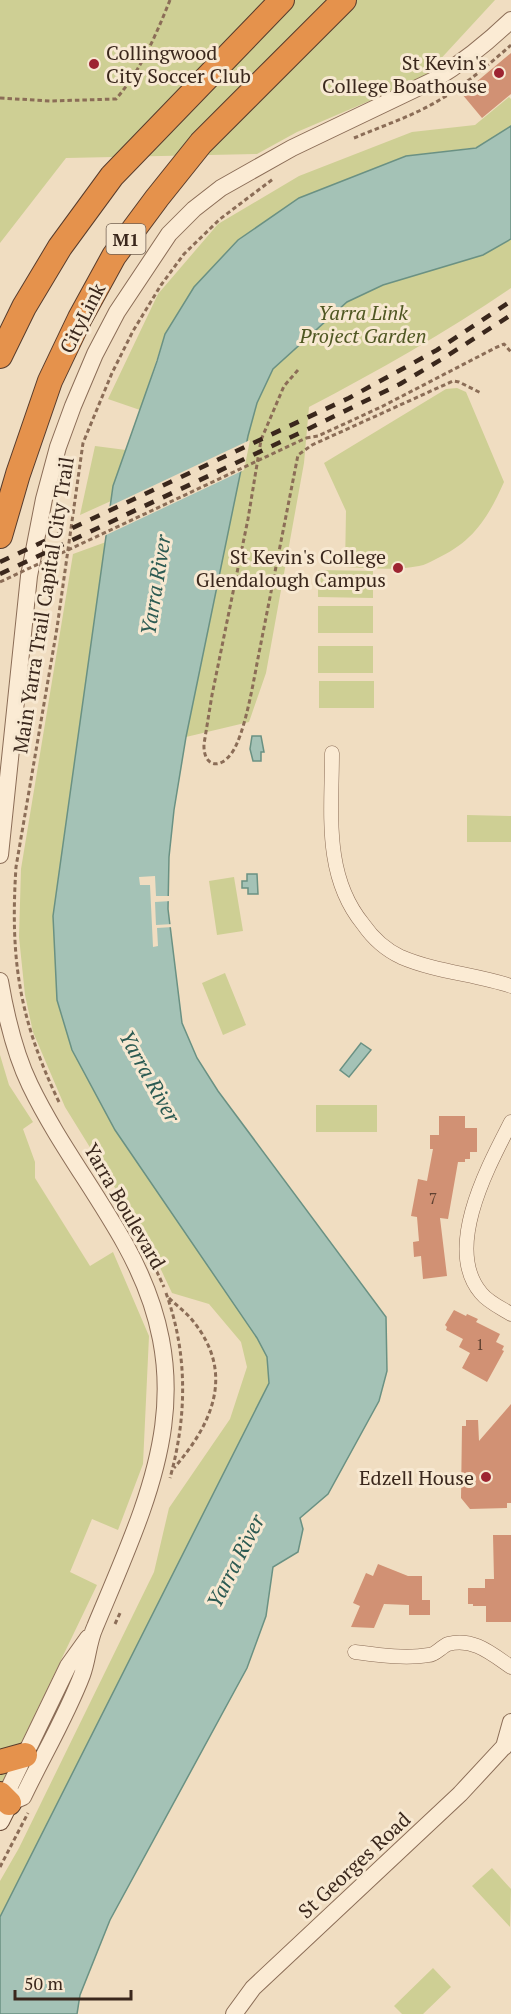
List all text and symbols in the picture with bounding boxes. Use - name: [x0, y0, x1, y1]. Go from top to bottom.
- place label: Collingwood City Soccer Club: [106, 39, 251, 89]
- place label: St Kevin's College Boathouse: [322, 49, 487, 99]
- marker: Collingwood City Soccer Club: [87, 57, 101, 71]
- marker: St Kevin's College Boathouse: [492, 66, 506, 80]
- road number: M1: [106, 224, 146, 254]
- street label: CityLink: [53, 278, 111, 358]
- park label: Yarra Link Project Garden: [298, 299, 427, 349]
- street label: Main Yarra Trail Capital City Trail: [6, 455, 80, 755]
- water label: Yarra River: [133, 532, 177, 637]
- place label: St Kevin's College Glendalough Campus: [196, 543, 386, 593]
- marker: St Kevin's College Glendalough Campus: [391, 561, 405, 575]
- water label: Yarra River: [113, 1025, 187, 1128]
- street label: Yarra Boulevard: [78, 1138, 172, 1274]
- house number: 7: [429, 1187, 437, 1209]
- house number: 1: [476, 1333, 484, 1355]
- place label: Edzell House: [359, 1464, 474, 1491]
- marker: Edzell House: [479, 1470, 493, 1484]
- water label: Yarra River: [200, 1509, 271, 1612]
- street label: St Georges Road: [292, 1806, 416, 1924]
- scale bar: [15, 1963, 130, 2001]
- text: 50 m: [24, 1971, 64, 1995]

